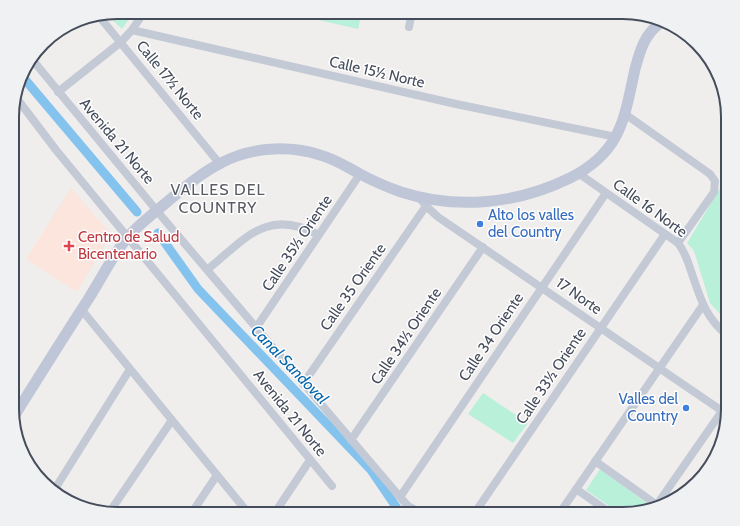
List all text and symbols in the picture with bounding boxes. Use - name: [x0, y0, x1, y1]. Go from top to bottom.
- street label: Calle 17½ Norte: [133, 37, 208, 123]
- street label: Calle 15½ Norte: [328, 52, 427, 92]
- street label: Avenida 21 Norte: [76, 95, 158, 188]
- street label: Calle 16 Norte: [609, 175, 691, 241]
- district label: VALLES DEL COUNTRY: [170, 180, 266, 217]
- street label: Calle 35½ Oriente: [258, 191, 336, 295]
- place label: Alto los valles del Country: [488, 206, 574, 241]
- marker: Alto los valles del Country: [475, 219, 485, 229]
- place label: Centro de Salud Bicentenario: [78, 228, 179, 263]
- marker: Centro de Salud Bicentenario: [63, 240, 75, 252]
- street label: Calle 35 Oriente: [316, 240, 390, 334]
- street label: 17 Norte: [553, 274, 606, 318]
- street label: Calle 34½ Oriente: [367, 284, 445, 388]
- street label: Calle 34 Oriente: [455, 289, 527, 385]
- water label: Canal Sandoval: [247, 321, 332, 408]
- street label: Calle 33½ Oriente: [512, 324, 590, 428]
- street label: Avenida 21 Norte: [250, 366, 331, 460]
- place label: Valles del Country: [618, 390, 678, 425]
- marker: Valles del Country: [681, 403, 691, 413]

